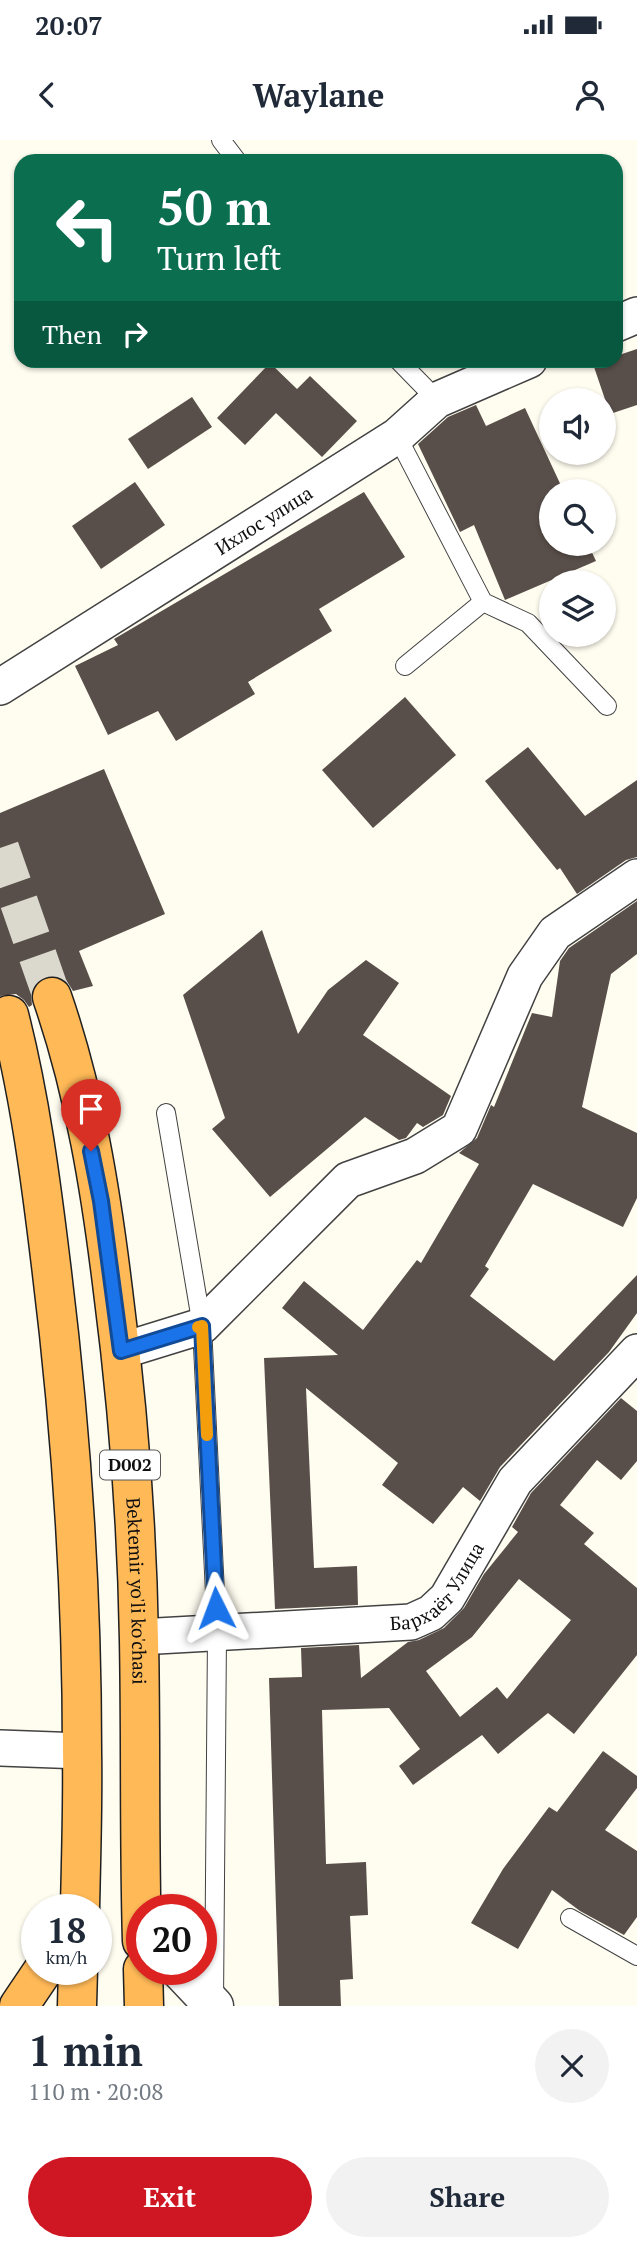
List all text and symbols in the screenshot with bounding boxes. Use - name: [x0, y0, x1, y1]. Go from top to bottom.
- text: 20:07: [35, 8, 103, 42]
- text: Waylane: [253, 74, 384, 116]
- icon: back: [28, 76, 66, 114]
- icon: person: [571, 76, 609, 114]
- text: 50 m: [157, 174, 271, 239]
- icon: left: [42, 182, 133, 273]
- text: Turn left: [157, 237, 281, 279]
- icon: right: [116, 315, 154, 353]
- text: Then: [42, 317, 102, 351]
- map controls: [539, 388, 616, 647]
- button: sound: [539, 388, 616, 465]
- street label: Ихлос улица: [210, 479, 317, 560]
- button: search: [539, 479, 616, 556]
- button: layers: [539, 570, 616, 647]
- pin: [61, 1079, 121, 1151]
- icon: arrive: [72, 1090, 110, 1128]
- road number: D002: [100, 1450, 160, 1480]
- street label: Bektemir yo'li ko'chasi: [121, 1497, 153, 1685]
- street label: Бархаёт Улица: [389, 1537, 489, 1635]
- position arrow: [179, 1571, 253, 1645]
- speed limit sign: 20: [126, 1894, 217, 1985]
- text: 18: [47, 1907, 86, 1953]
- text: km/h: [46, 1945, 87, 1969]
- text: 1 min: [28, 2022, 143, 2078]
- button: close: [535, 2029, 609, 2103]
- text: 110 m · 20:08: [28, 2076, 163, 2107]
- button: Exit: [28, 2157, 312, 2237]
- button: Share: [326, 2157, 609, 2237]

